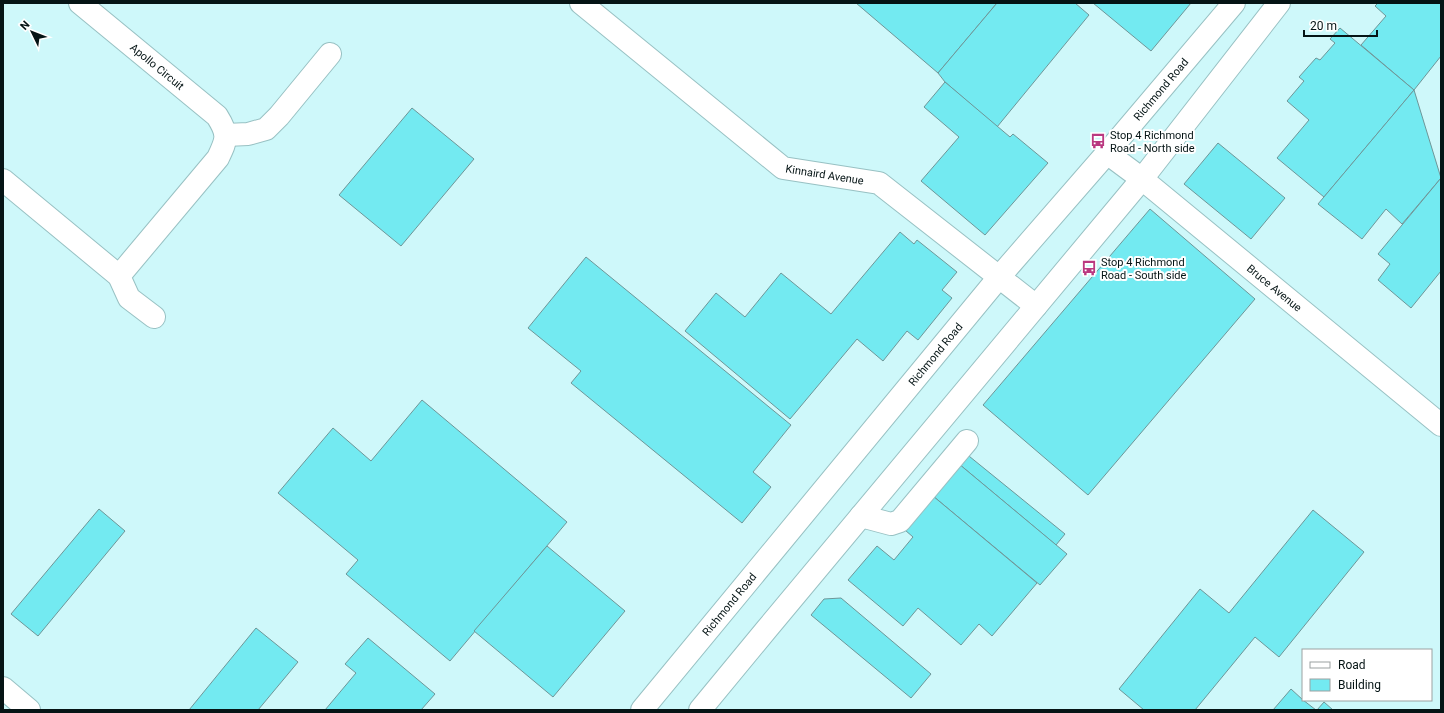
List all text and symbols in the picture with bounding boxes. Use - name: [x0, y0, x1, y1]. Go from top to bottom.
- north arrow: [12, 12, 52, 52]
- scale bar: [1304, 12, 1377, 38]
- text: N: [18, 18, 33, 33]
- text: 20 m: [1310, 19, 1337, 33]
- street label: Apollo Circuit: [127, 41, 187, 93]
- street label: Richmond Road: [1131, 56, 1191, 123]
- place label: Stop 4 Richmond Road - North side: [1110, 129, 1195, 155]
- bus stop icon: Stop 4 Richmond Road - North side: [1089, 132, 1107, 150]
- street label: Kinnaird Avenue: [785, 162, 865, 188]
- place label: Stop 4 Richmond Road - South side: [1101, 256, 1187, 282]
- bus stop icon: Stop 4 Richmond Road - South side: [1080, 259, 1098, 277]
- street label: Bruce Avenue: [1244, 262, 1304, 315]
- street label: Richmond Road: [906, 321, 965, 389]
- street label: Richmond Road: [700, 571, 759, 639]
- legend: [1302, 649, 1432, 701]
- text: Road: [1338, 658, 1366, 672]
- text: Building: [1338, 678, 1381, 692]

